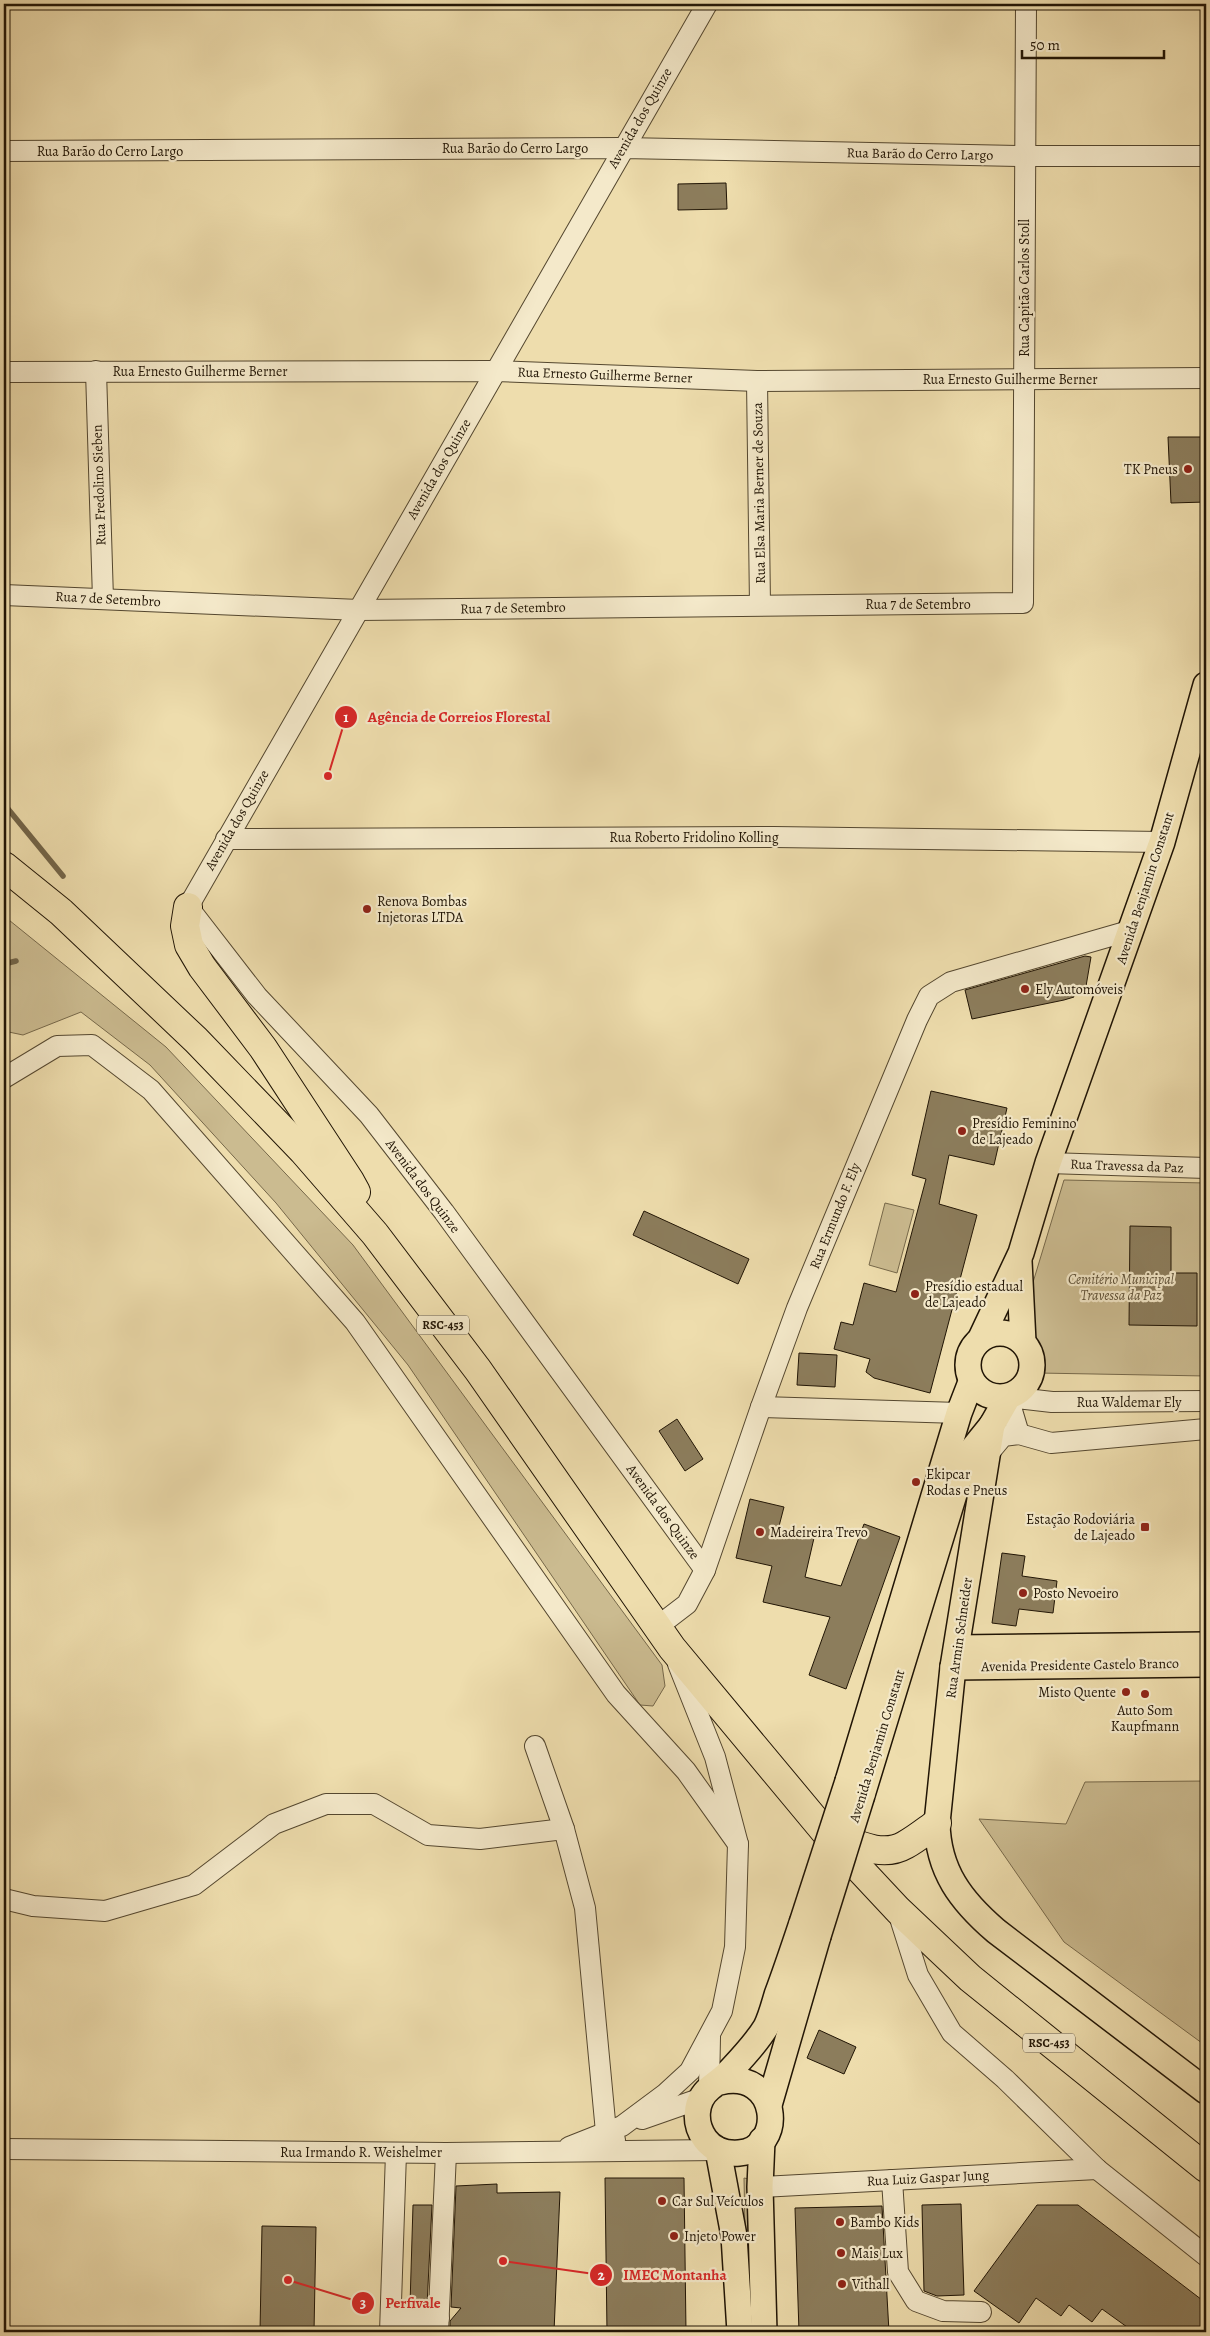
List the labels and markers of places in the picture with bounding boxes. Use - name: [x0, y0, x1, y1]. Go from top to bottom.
- place label: TK Pneus: [1124, 460, 1178, 479]
- marker: TK Pneus: [1182, 463, 1194, 475]
- callout: Agência de Correios Florestal: [333, 702, 560, 732]
- place label: Renova Bombas Injetoras LTDA: [377, 892, 467, 927]
- marker: Renova Bombas Injetoras LTDA: [361, 903, 373, 915]
- place label: Ely Automóveis: [1035, 980, 1123, 999]
- marker: Ely Automóveis: [1019, 983, 1031, 995]
- place label: Presídio Feminino de Lajeado: [972, 1114, 1077, 1149]
- marker: Presídio Feminino de Lajeado: [956, 1125, 968, 1137]
- place label: Presídio estadual de Lajeado: [925, 1277, 1024, 1312]
- marker: Presídio estadual de Lajeado: [909, 1288, 921, 1300]
- place label: Ekipcar Rodas e Pneus: [926, 1465, 1007, 1500]
- marker: Ekipcar Rodas e Pneus: [910, 1476, 922, 1488]
- place label: Estação Rodoviária de Lajeado: [1026, 1510, 1135, 1545]
- marker: Estação Rodoviária de Lajeado: [1139, 1521, 1151, 1533]
- place label: Madeireira Trevo: [770, 1523, 868, 1542]
- marker: Madeireira Trevo: [754, 1526, 766, 1538]
- place label: Posto Nevoeiro: [1033, 1584, 1119, 1603]
- marker: Posto Nevoeiro: [1017, 1587, 1029, 1599]
- place label: Misto Quente: [1038, 1683, 1116, 1702]
- marker: Misto Quente: [1120, 1686, 1132, 1698]
- marker: Auto Som Kaupfmann: [1139, 1688, 1151, 1700]
- place label: Auto Som Kaupfmann: [1111, 1701, 1179, 1736]
- place label: Car Sul Veículos: [672, 2192, 764, 2211]
- marker: Car Sul Veículos: [656, 2195, 668, 2207]
- place label: Bambo Kids: [850, 2213, 919, 2232]
- marker: Bambo Kids: [834, 2216, 846, 2228]
- place label: Injeto Power: [684, 2227, 756, 2246]
- marker: Injeto Power: [668, 2230, 680, 2242]
- place label: Mais Lux: [851, 2244, 903, 2263]
- marker: Mais Lux: [835, 2247, 847, 2259]
- callout: IMEC Montanha: [589, 2260, 737, 2290]
- place label: Vithall: [851, 2275, 890, 2294]
- marker: Vithall: [836, 2278, 848, 2290]
- callout: Perfivale: [351, 2288, 451, 2318]

